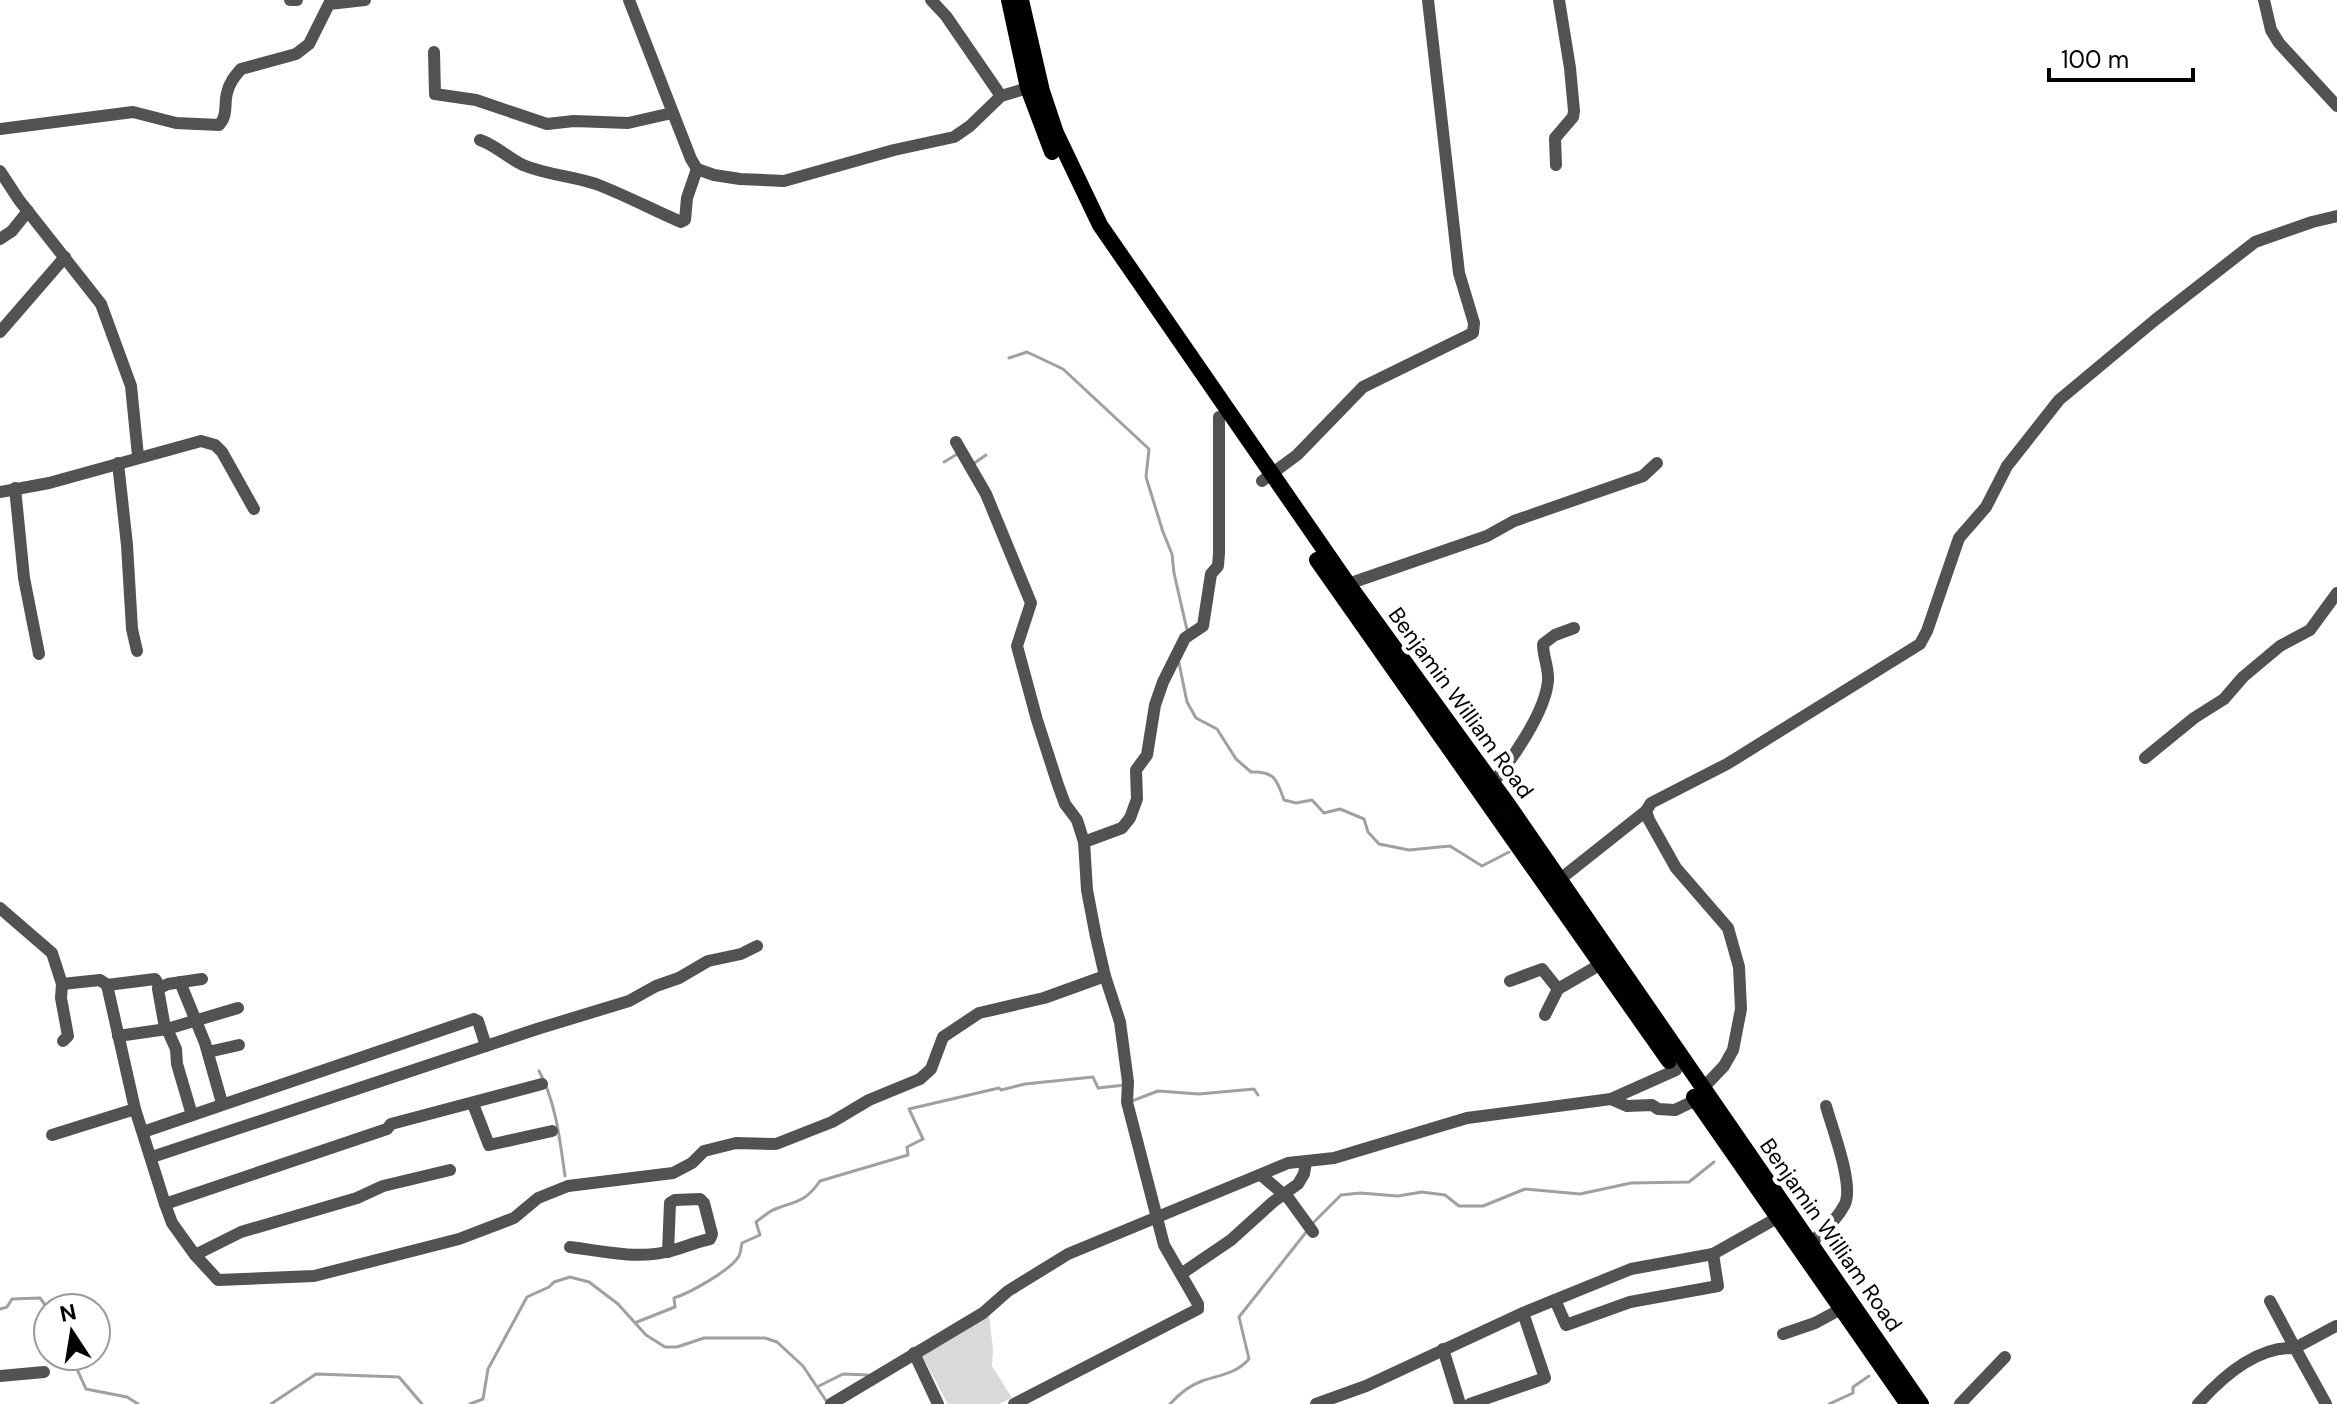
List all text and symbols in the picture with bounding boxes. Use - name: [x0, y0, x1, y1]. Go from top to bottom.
- scale bar: [2049, 32, 2193, 82]
- text: 100 m: [2061, 44, 2129, 75]
- street label: Benjamin William Road: [1382, 602, 1540, 804]
- street label: Benjamin William Road: [1753, 1133, 1909, 1337]
- north arrow: [32, 1292, 112, 1372]
- text: N: [57, 1297, 79, 1329]

